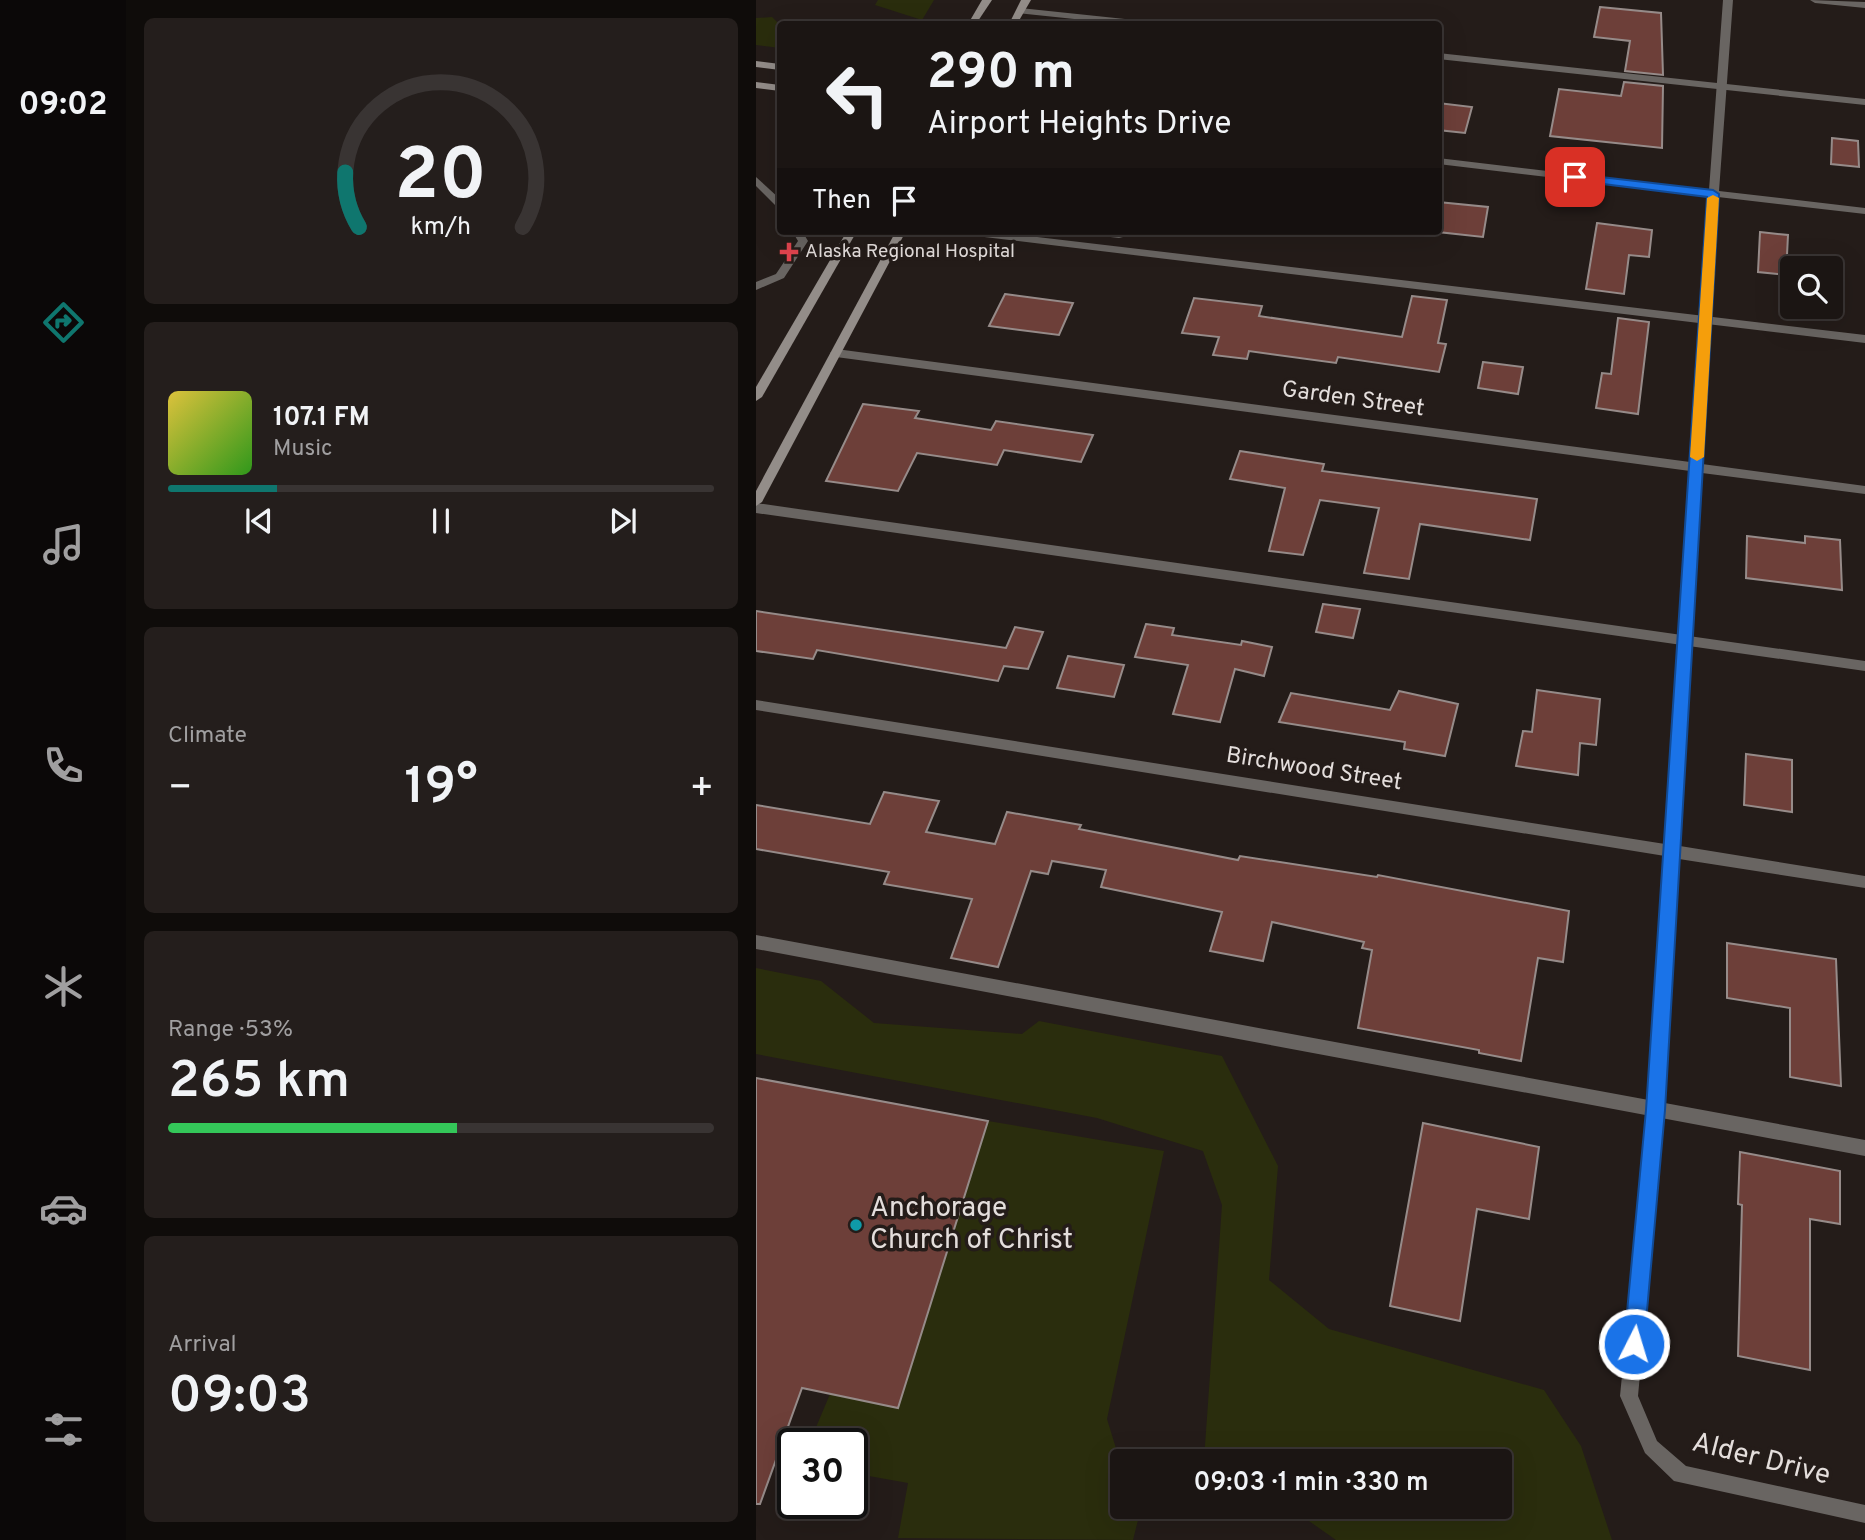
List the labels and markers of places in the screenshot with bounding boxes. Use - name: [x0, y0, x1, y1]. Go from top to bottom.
- pin: [1545, 147, 1605, 207]
- place label: Alaska Regional Hospital: [805, 240, 1015, 264]
- marker: Alaska Regional Hospital: [779, 242, 799, 262]
- place label: Anchorage Church of Christ: [870, 1191, 1073, 1259]
- marker: Anchorage Church of Christ: [848, 1217, 864, 1233]

